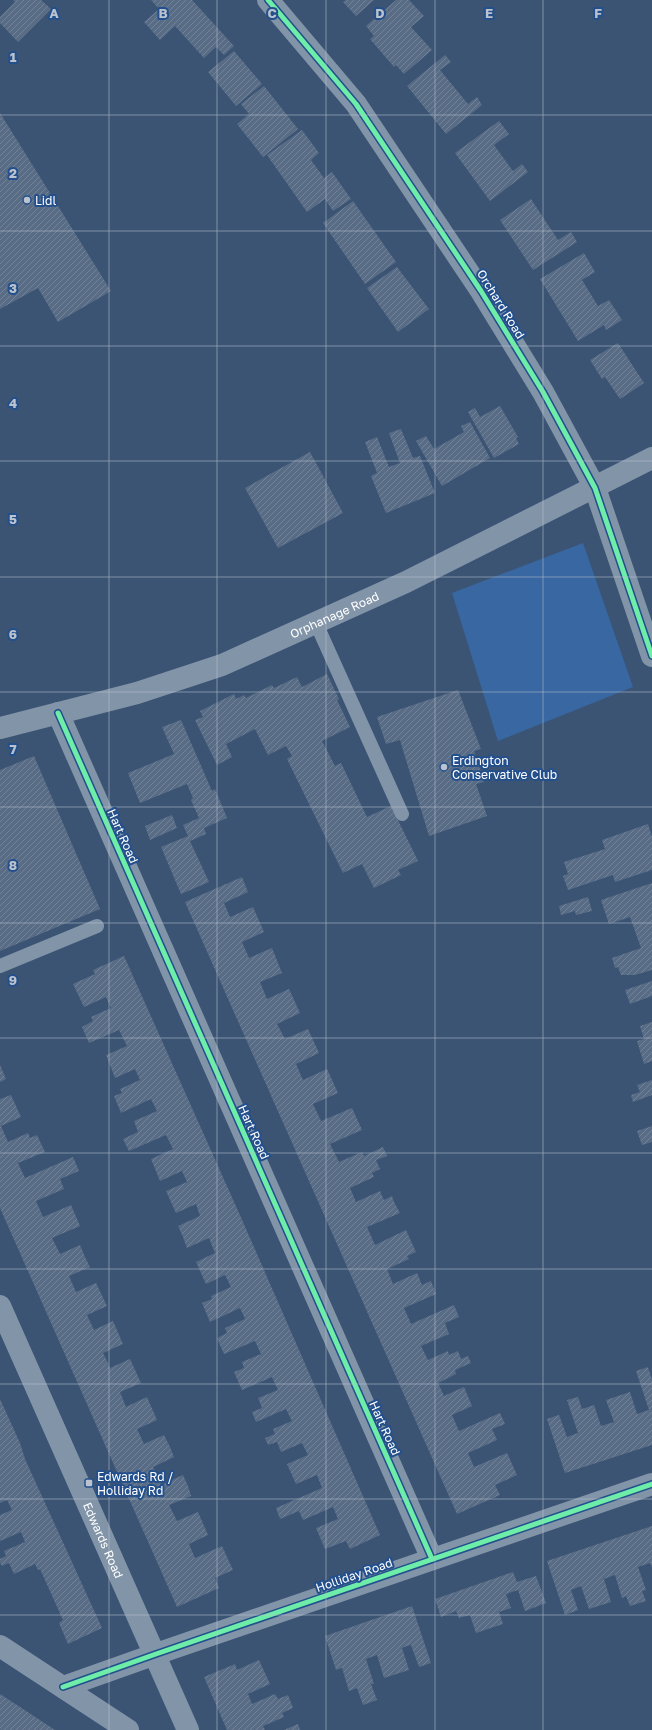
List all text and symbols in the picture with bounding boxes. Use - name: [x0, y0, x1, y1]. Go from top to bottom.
- text: A: [49, 5, 59, 21]
- text: B: [158, 5, 168, 21]
- text: C: [267, 5, 277, 21]
- text: D: [375, 5, 385, 21]
- text: E: [485, 5, 493, 21]
- text: F: [594, 5, 602, 21]
- text: 1: [10, 49, 17, 65]
- text: 2: [9, 165, 17, 181]
- place label: Lidl: [35, 193, 56, 208]
- marker: Lidl: [22, 195, 32, 205]
- street label: Orchard Road: [474, 267, 528, 341]
- text: 3: [9, 280, 17, 296]
- text: 4: [9, 395, 17, 411]
- text: 5: [9, 511, 17, 527]
- street label: Orphanage Road: [287, 588, 381, 641]
- text: 6: [9, 626, 17, 642]
- text: 7: [9, 741, 17, 757]
- place label: Erdington Conservative Club: [452, 753, 557, 782]
- marker: Erdington Conservative Club: [439, 762, 449, 772]
- street label: Hart Road: [104, 806, 142, 866]
- text: 8: [9, 857, 17, 873]
- text: 9: [9, 972, 17, 988]
- street label: Hart Road: [235, 1102, 273, 1162]
- street label: Hart Road: [366, 1398, 404, 1458]
- place label: Edwards Rd / Holliday Rd: [97, 1469, 174, 1498]
- marker: Edwards Rd / Holliday Rd: [84, 1478, 94, 1488]
- street label: Edwards Road: [80, 1500, 127, 1580]
- street label: Holliday Road: [314, 1555, 394, 1595]

